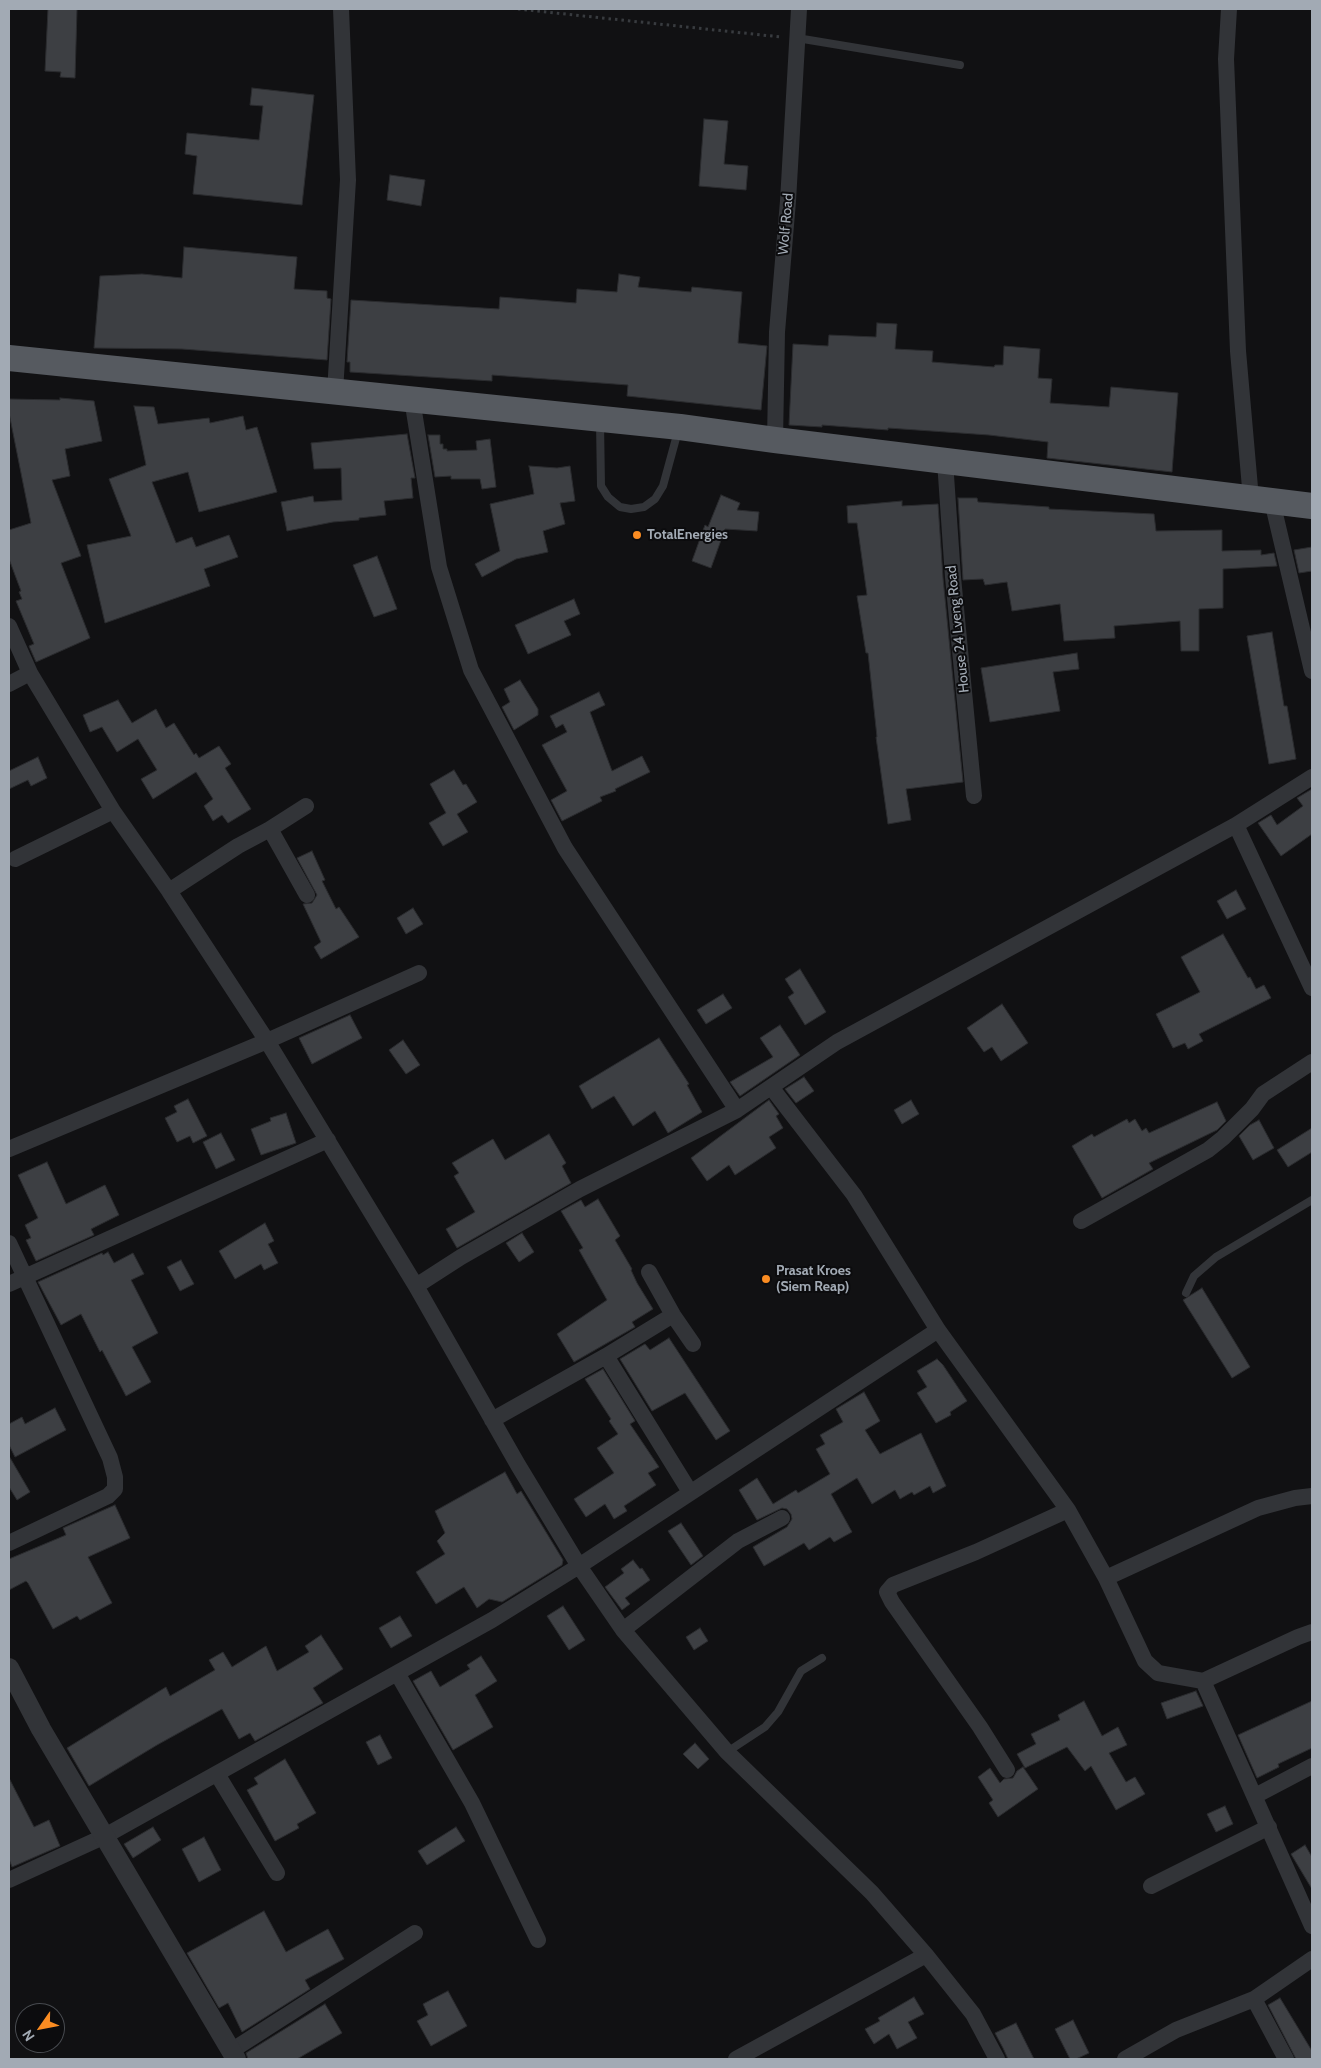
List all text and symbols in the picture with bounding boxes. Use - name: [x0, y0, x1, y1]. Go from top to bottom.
- street label: Wolf Road: [775, 192, 797, 256]
- place label: TotalEnergies: [647, 527, 728, 543]
- marker: TotalEnergies: [631, 529, 643, 541]
- street label: House 24 Lveng Road: [943, 565, 973, 693]
- place label: Prasat Kroes (Siem Reap): [776, 1263, 851, 1295]
- marker: Prasat Kroes (Siem Reap): [760, 1273, 772, 1285]
- north arrow: [15, 2003, 65, 2053]
- text: N: [18, 2027, 39, 2045]

